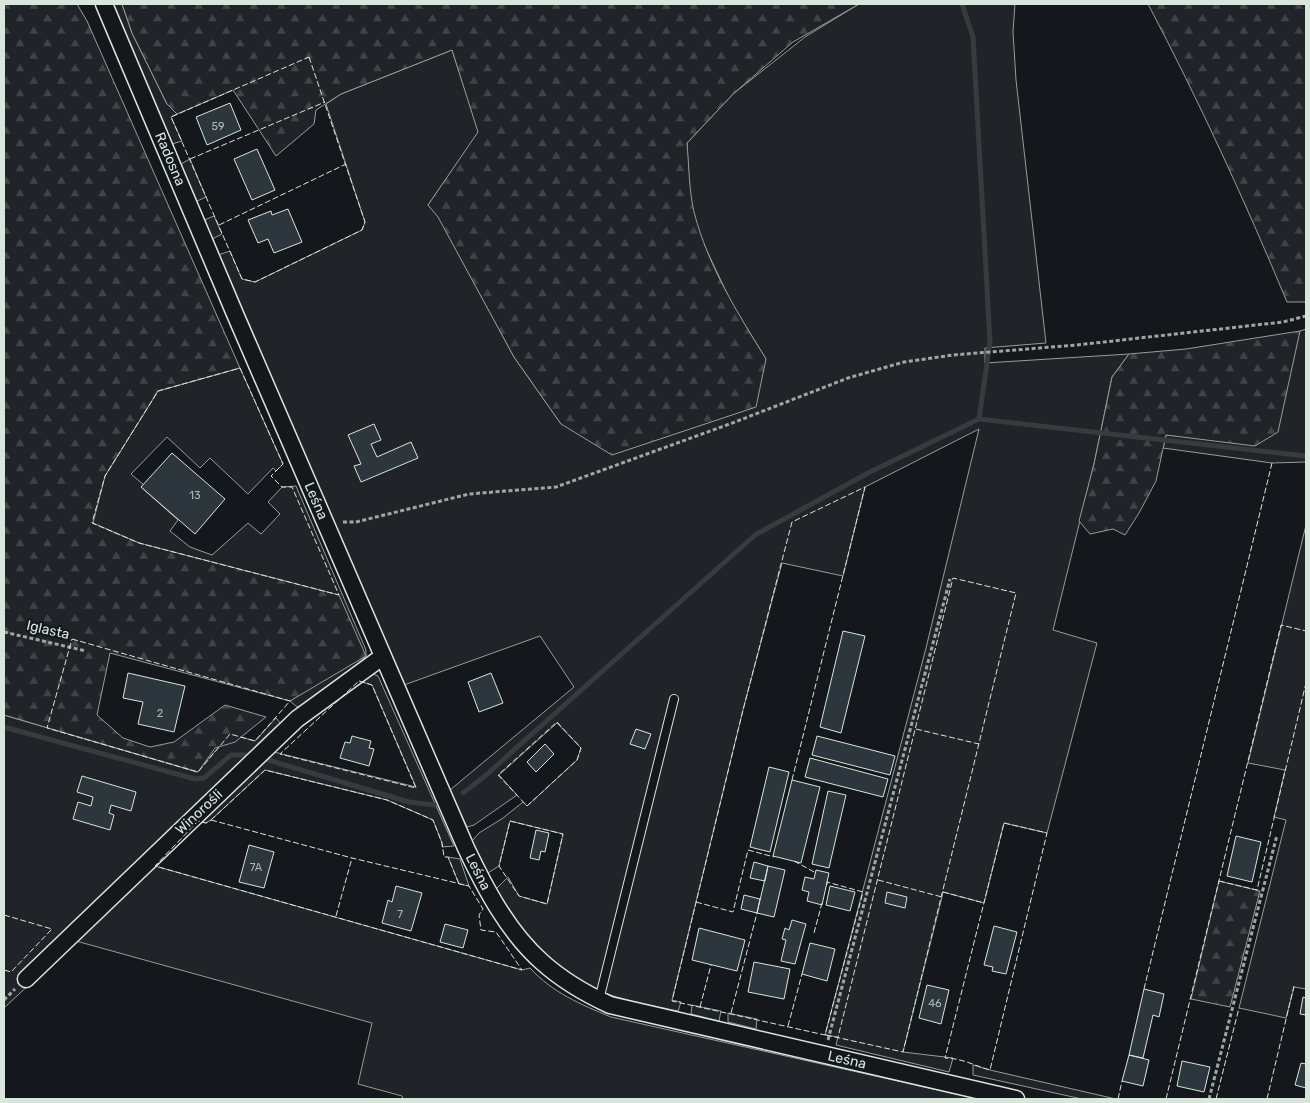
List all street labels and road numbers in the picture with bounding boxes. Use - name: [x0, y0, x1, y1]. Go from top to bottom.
- street label: Radosna: [151, 130, 189, 188]
- street label: Leśna: [301, 480, 331, 522]
- street label: Iglasta: [25, 617, 71, 643]
- street label: Winorośli: [172, 786, 226, 838]
- street label: Leśna: [462, 851, 494, 893]
- street label: Leśna: [826, 1047, 868, 1073]

